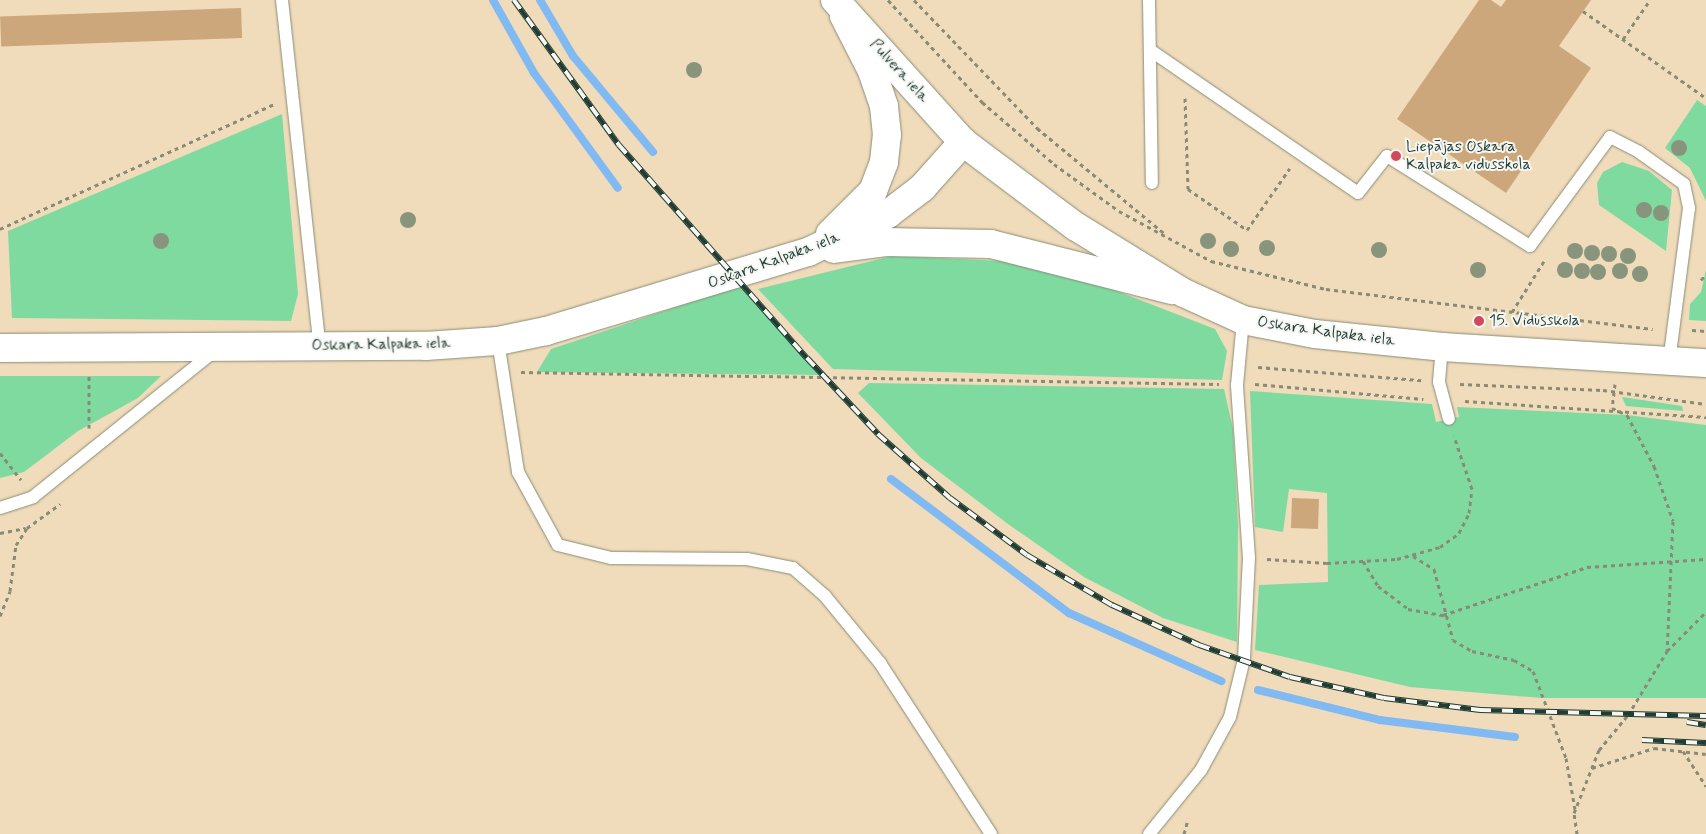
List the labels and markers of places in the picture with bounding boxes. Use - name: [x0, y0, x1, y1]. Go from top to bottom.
- place label: Liepājas Oskara Kalpaka vidusskola: [1406, 137, 1529, 175]
- marker: Liepājas Oskara Kalpaka vidusskola: [1390, 150, 1402, 162]
- place label: 15. Vidusskola: [1489, 311, 1580, 331]
- marker: 15. Vidusskola: [1473, 315, 1485, 327]

